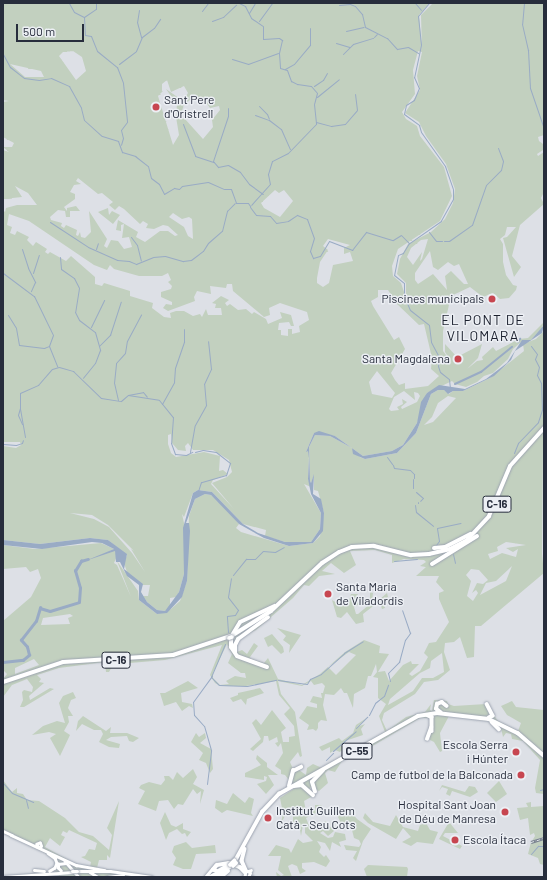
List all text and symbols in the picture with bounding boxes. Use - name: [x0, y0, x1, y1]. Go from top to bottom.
- scale bar: [18, 16, 86, 42]
- text: 500 m: [23, 24, 55, 38]
- place label: Sant Pere d'Oristrell: [164, 93, 214, 121]
- marker: Sant Pere d'Oristrell: [151, 102, 161, 112]
- place label: Piscines municipals: [381, 292, 484, 306]
- marker: Piscines municipals: [487, 294, 497, 304]
- district label: EL PONT DE VILOMARA: [441, 312, 525, 344]
- place label: Santa Magdalena: [362, 352, 450, 366]
- marker: Santa Magdalena: [453, 354, 463, 364]
- road number: C-16: [482, 495, 512, 513]
- place label: Santa Maria de Viladordis: [336, 580, 403, 608]
- marker: Santa Maria de Viladordis: [323, 589, 333, 599]
- road number: C-16: [101, 651, 131, 669]
- place label: Escola Serra i Húnter: [443, 738, 508, 766]
- road number: C-55: [341, 742, 373, 760]
- marker: Escola Serra i Húnter: [511, 747, 521, 757]
- place label: Camp de futbol de la Balconada: [351, 768, 513, 782]
- marker: Camp de futbol de la Balconada: [516, 770, 526, 780]
- place label: Hospital Sant Joan de Déu de Manresa: [398, 798, 496, 826]
- place label: Institut Guillem Catà - Seu Cots: [276, 804, 355, 832]
- marker: Hospital Sant Joan de Déu de Manresa: [499, 806, 511, 818]
- marker: Institut Guillem Catà - Seu Cots: [263, 813, 273, 823]
- place label: Escola Ítaca: [463, 833, 526, 847]
- marker: Escola Ítaca: [450, 835, 460, 845]

